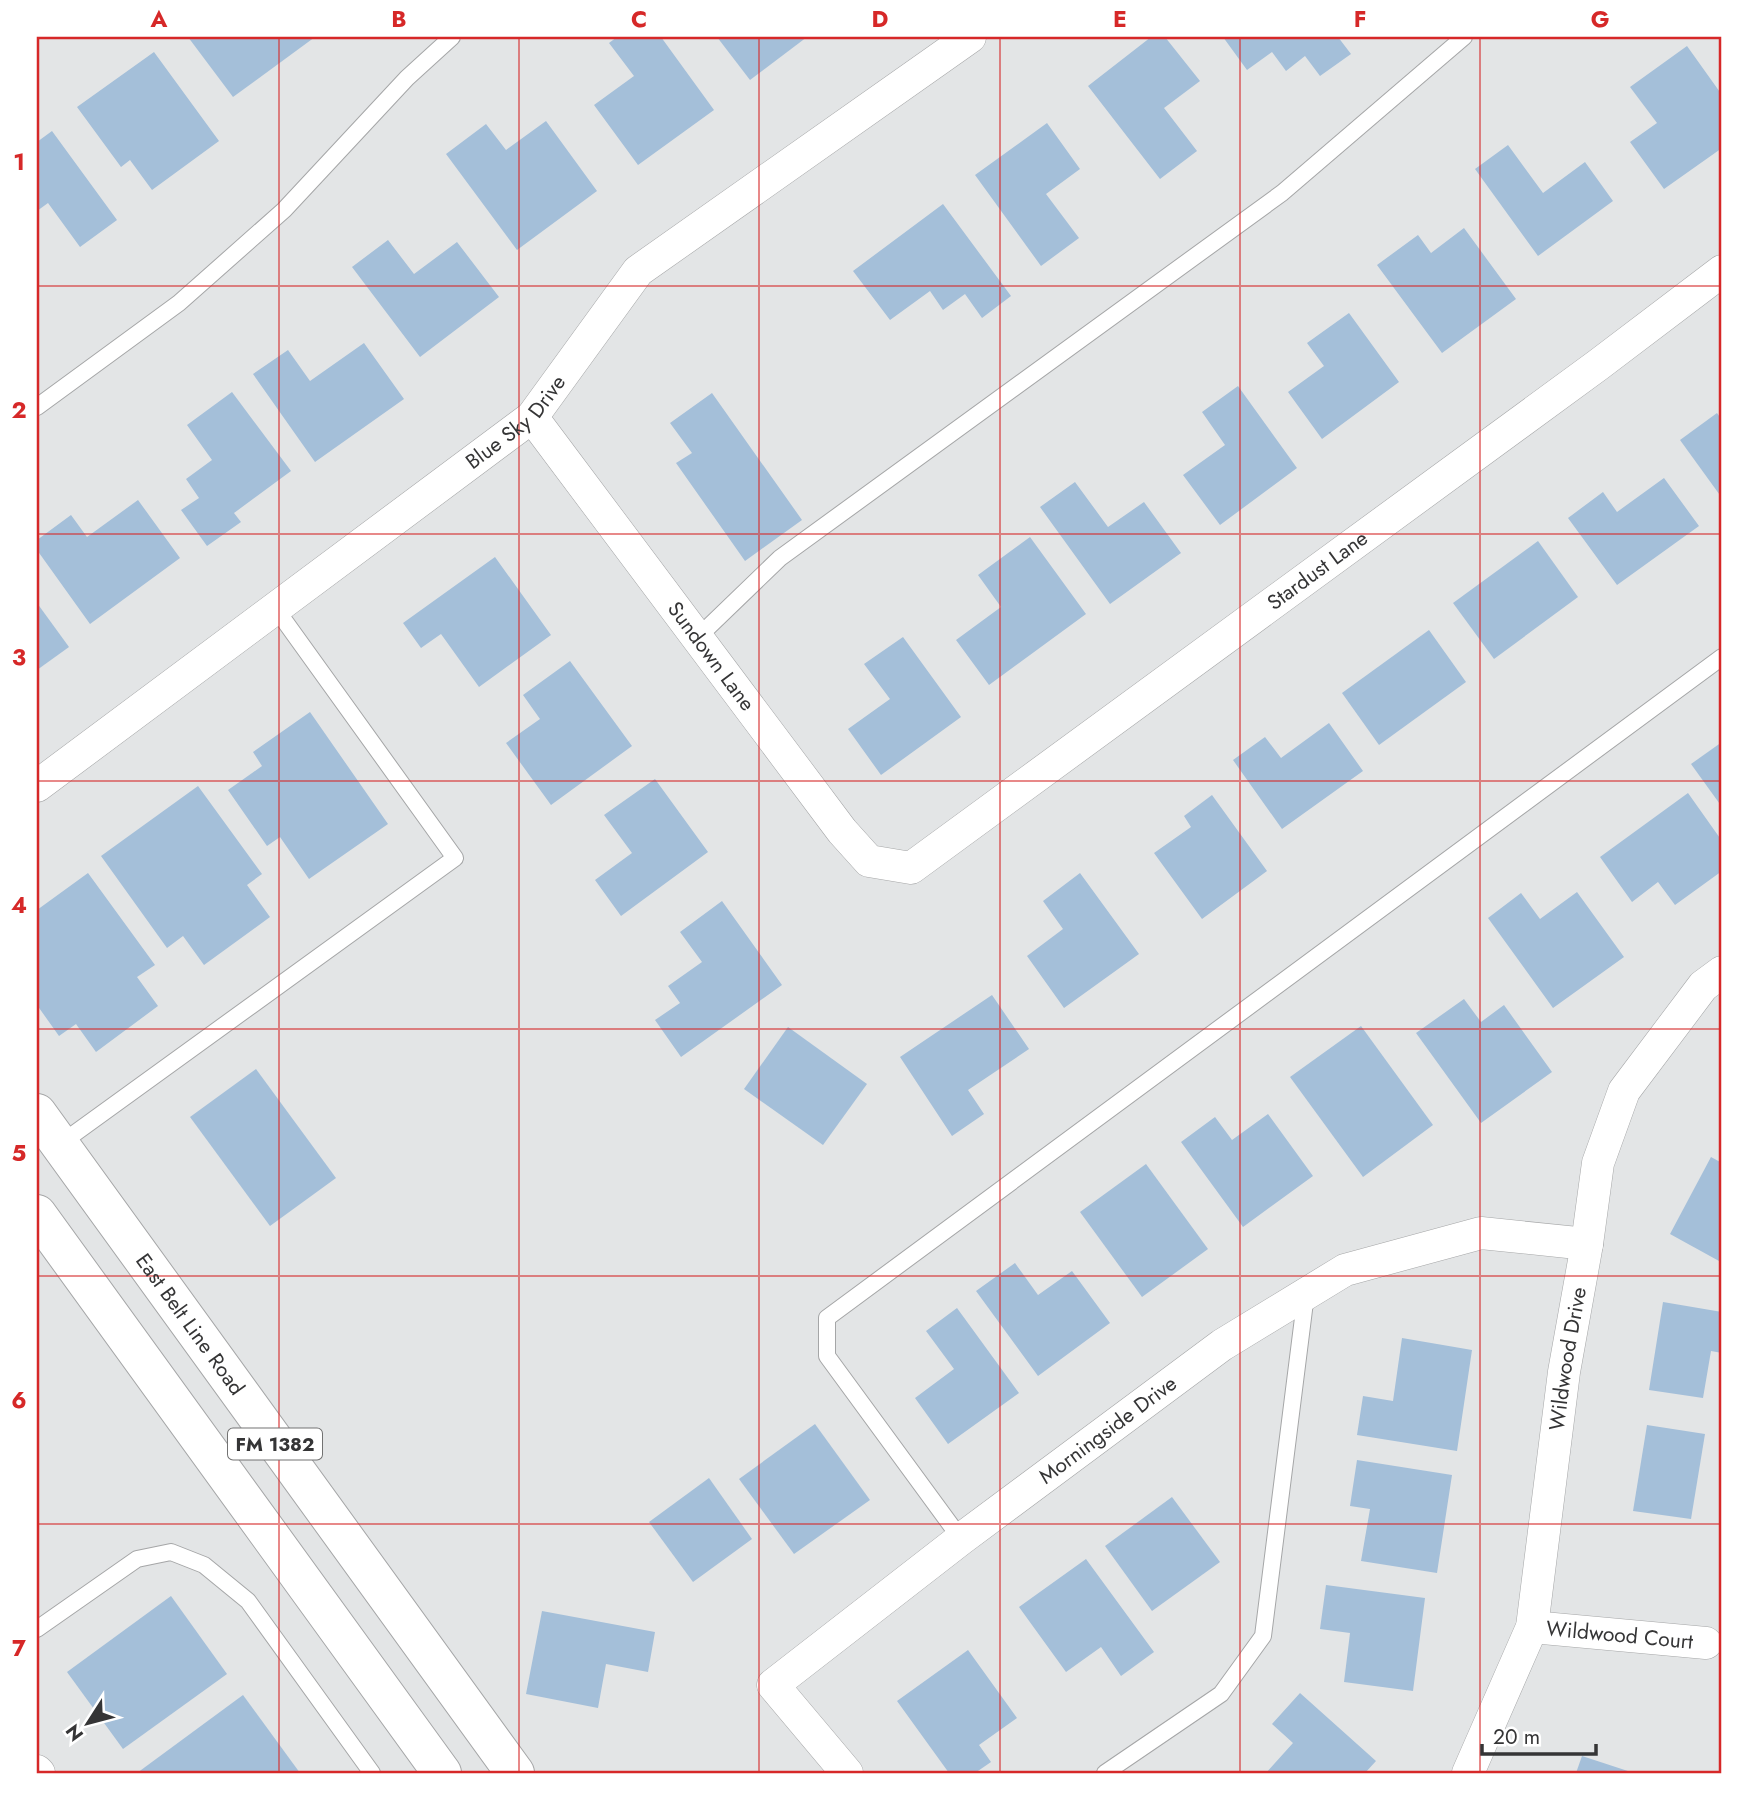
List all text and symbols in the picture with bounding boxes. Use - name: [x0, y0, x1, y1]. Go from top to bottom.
- text: A: [150, 2, 168, 36]
- text: B: [391, 2, 407, 36]
- text: C: [631, 2, 647, 36]
- text: D: [872, 2, 889, 36]
- text: E: [1113, 2, 1127, 36]
- text: F: [1354, 2, 1366, 36]
- text: G: [1591, 2, 1609, 36]
- text: 1: [13, 145, 25, 179]
- street label: Blue Sky Drive: [459, 369, 573, 477]
- text: 2: [11, 393, 27, 427]
- street label: Stardust Lane: [1261, 523, 1374, 617]
- street label: Sundown Lane: [660, 595, 762, 717]
- text: 3: [12, 640, 26, 674]
- text: 4: [11, 888, 27, 922]
- text: 5: [12, 1136, 26, 1170]
- street label: East Belt Line Road: [128, 1247, 252, 1401]
- street label: Wildwood Drive: [1542, 1284, 1594, 1432]
- street label: Morningside Drive: [1033, 1368, 1183, 1491]
- text: 6: [11, 1383, 27, 1417]
- road number: FM 1382: [228, 1428, 322, 1460]
- street label: Wildwood Court: [1545, 1613, 1694, 1657]
- text: 7: [12, 1631, 26, 1665]
- north arrow: [52, 1688, 122, 1758]
- scale bar: [1482, 1712, 1596, 1756]
- text: N: [59, 1719, 90, 1747]
- text: 20 m: [1493, 1722, 1540, 1752]

